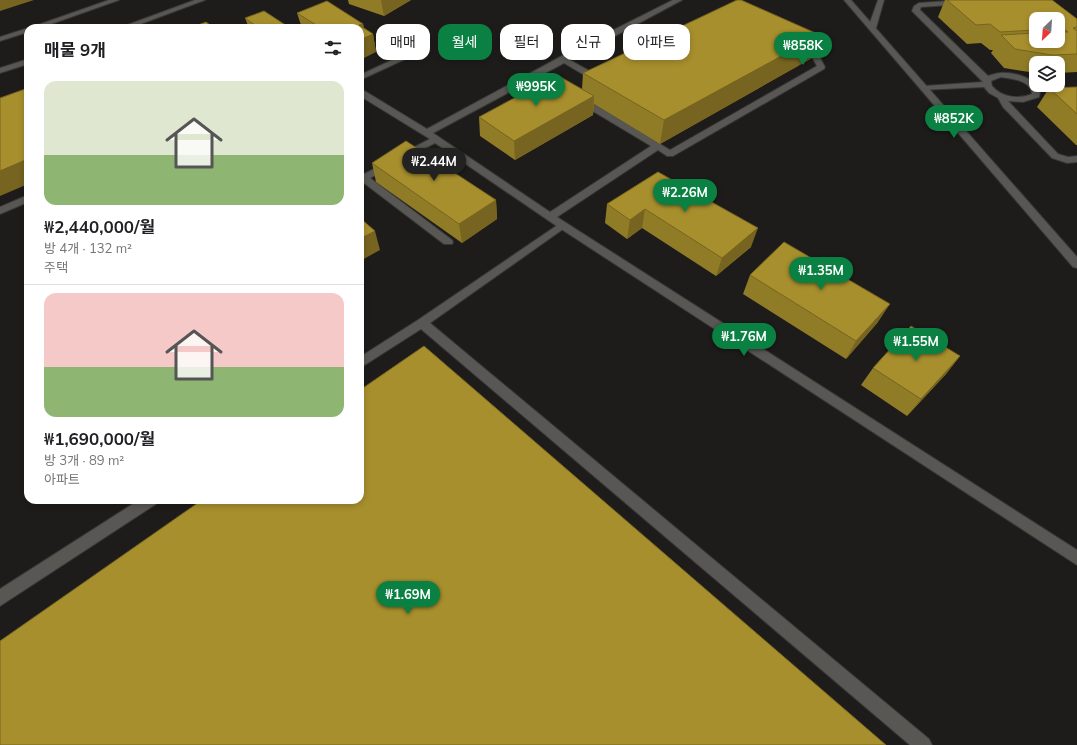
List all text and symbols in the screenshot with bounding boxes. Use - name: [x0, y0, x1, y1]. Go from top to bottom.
- north arrow: [1029, 12, 1065, 48]
- map controls: [1029, 12, 1065, 92]
- chip: 매매: [376, 24, 430, 60]
- chip: 월세: [438, 24, 492, 60]
- chip: 필터: [500, 24, 553, 60]
- chip: 신규: [561, 24, 615, 60]
- chip: 아파트: [623, 24, 690, 60]
- pin: ₩858K: [775, 32, 831, 66]
- icon: filters: [322, 37, 344, 59]
- text: ₩858K: [783, 37, 823, 53]
- text: 매물 9개: [44, 39, 106, 60]
- button: layers: [1029, 56, 1065, 92]
- pin: ₩995K: [508, 73, 564, 107]
- text: ₩995K: [516, 78, 556, 94]
- pin: ₩852K: [926, 105, 982, 139]
- icon: home: [158, 107, 230, 179]
- text: ₩852K: [934, 110, 974, 126]
- pin: ₩2.44M: [401, 148, 467, 182]
- text: ₩2.44M: [411, 153, 457, 169]
- pin: ₩2.26M: [652, 179, 718, 213]
- text: ₩2.26M: [662, 184, 708, 200]
- text: ₩2,440,000/월: [44, 216, 155, 237]
- text: 방 4개 · 132 m²: [44, 240, 132, 256]
- pin: ₩1.35M: [788, 257, 854, 291]
- text: 주택: [44, 259, 68, 275]
- text: ₩1.35M: [798, 262, 844, 278]
- icon: home: [158, 319, 230, 391]
- pin: ₩1.76M: [711, 323, 777, 357]
- text: ₩1.76M: [721, 328, 767, 344]
- pin: ₩1.55M: [883, 328, 949, 362]
- text: ₩1.55M: [893, 333, 939, 349]
- text: ₩1,690,000/월: [44, 428, 155, 449]
- text: 방 3개 · 89 m²: [44, 452, 124, 468]
- text: 아파트: [44, 471, 80, 487]
- pin: ₩1.69M: [375, 581, 441, 615]
- text: ₩1.69M: [385, 586, 431, 602]

